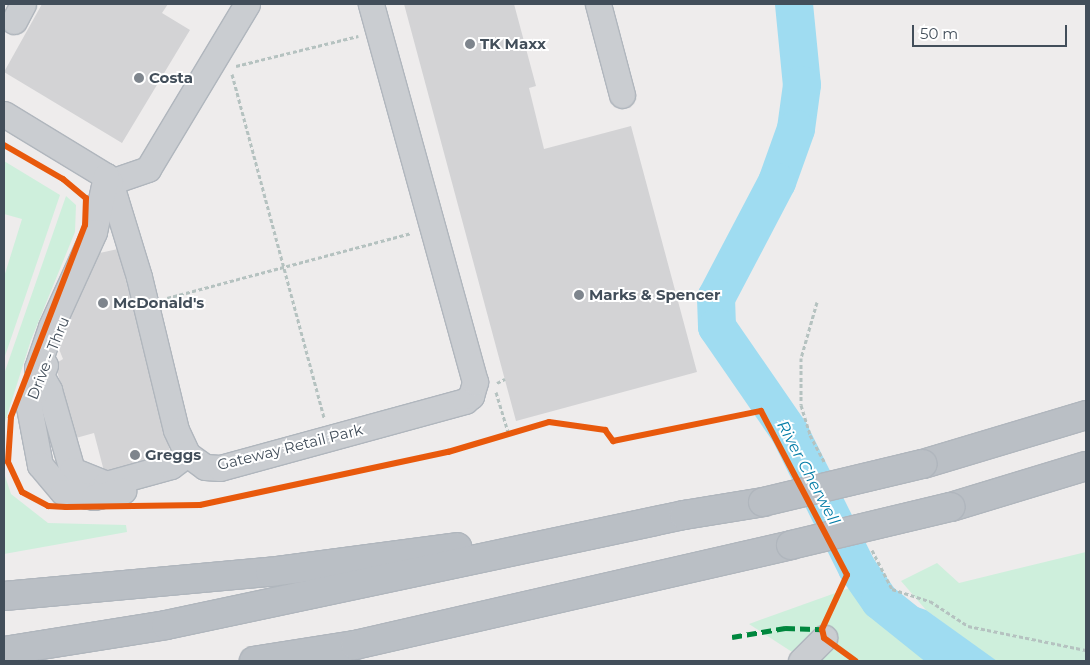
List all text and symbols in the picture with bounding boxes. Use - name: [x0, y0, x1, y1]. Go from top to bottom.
- scale bar: [915, 15, 1070, 47]
- text: 50 m: [920, 24, 958, 43]
- place label: TK Maxx: [480, 35, 546, 53]
- marker: TK Maxx: [464, 38, 476, 50]
- place label: Costa: [149, 69, 193, 87]
- marker: Costa: [133, 72, 145, 84]
- place label: Marks & Spencer: [589, 286, 720, 304]
- marker: Marks & Spencer: [573, 289, 585, 301]
- place label: McDonald's: [113, 294, 204, 312]
- marker: McDonald's: [97, 297, 109, 309]
- street label: Drive - Thru: [23, 314, 73, 402]
- water label: River Cherwell: [772, 418, 844, 528]
- street label: Gateway Retail Park: [215, 420, 365, 474]
- place label: Greggs: [145, 446, 201, 464]
- marker: Greggs: [129, 449, 141, 461]

